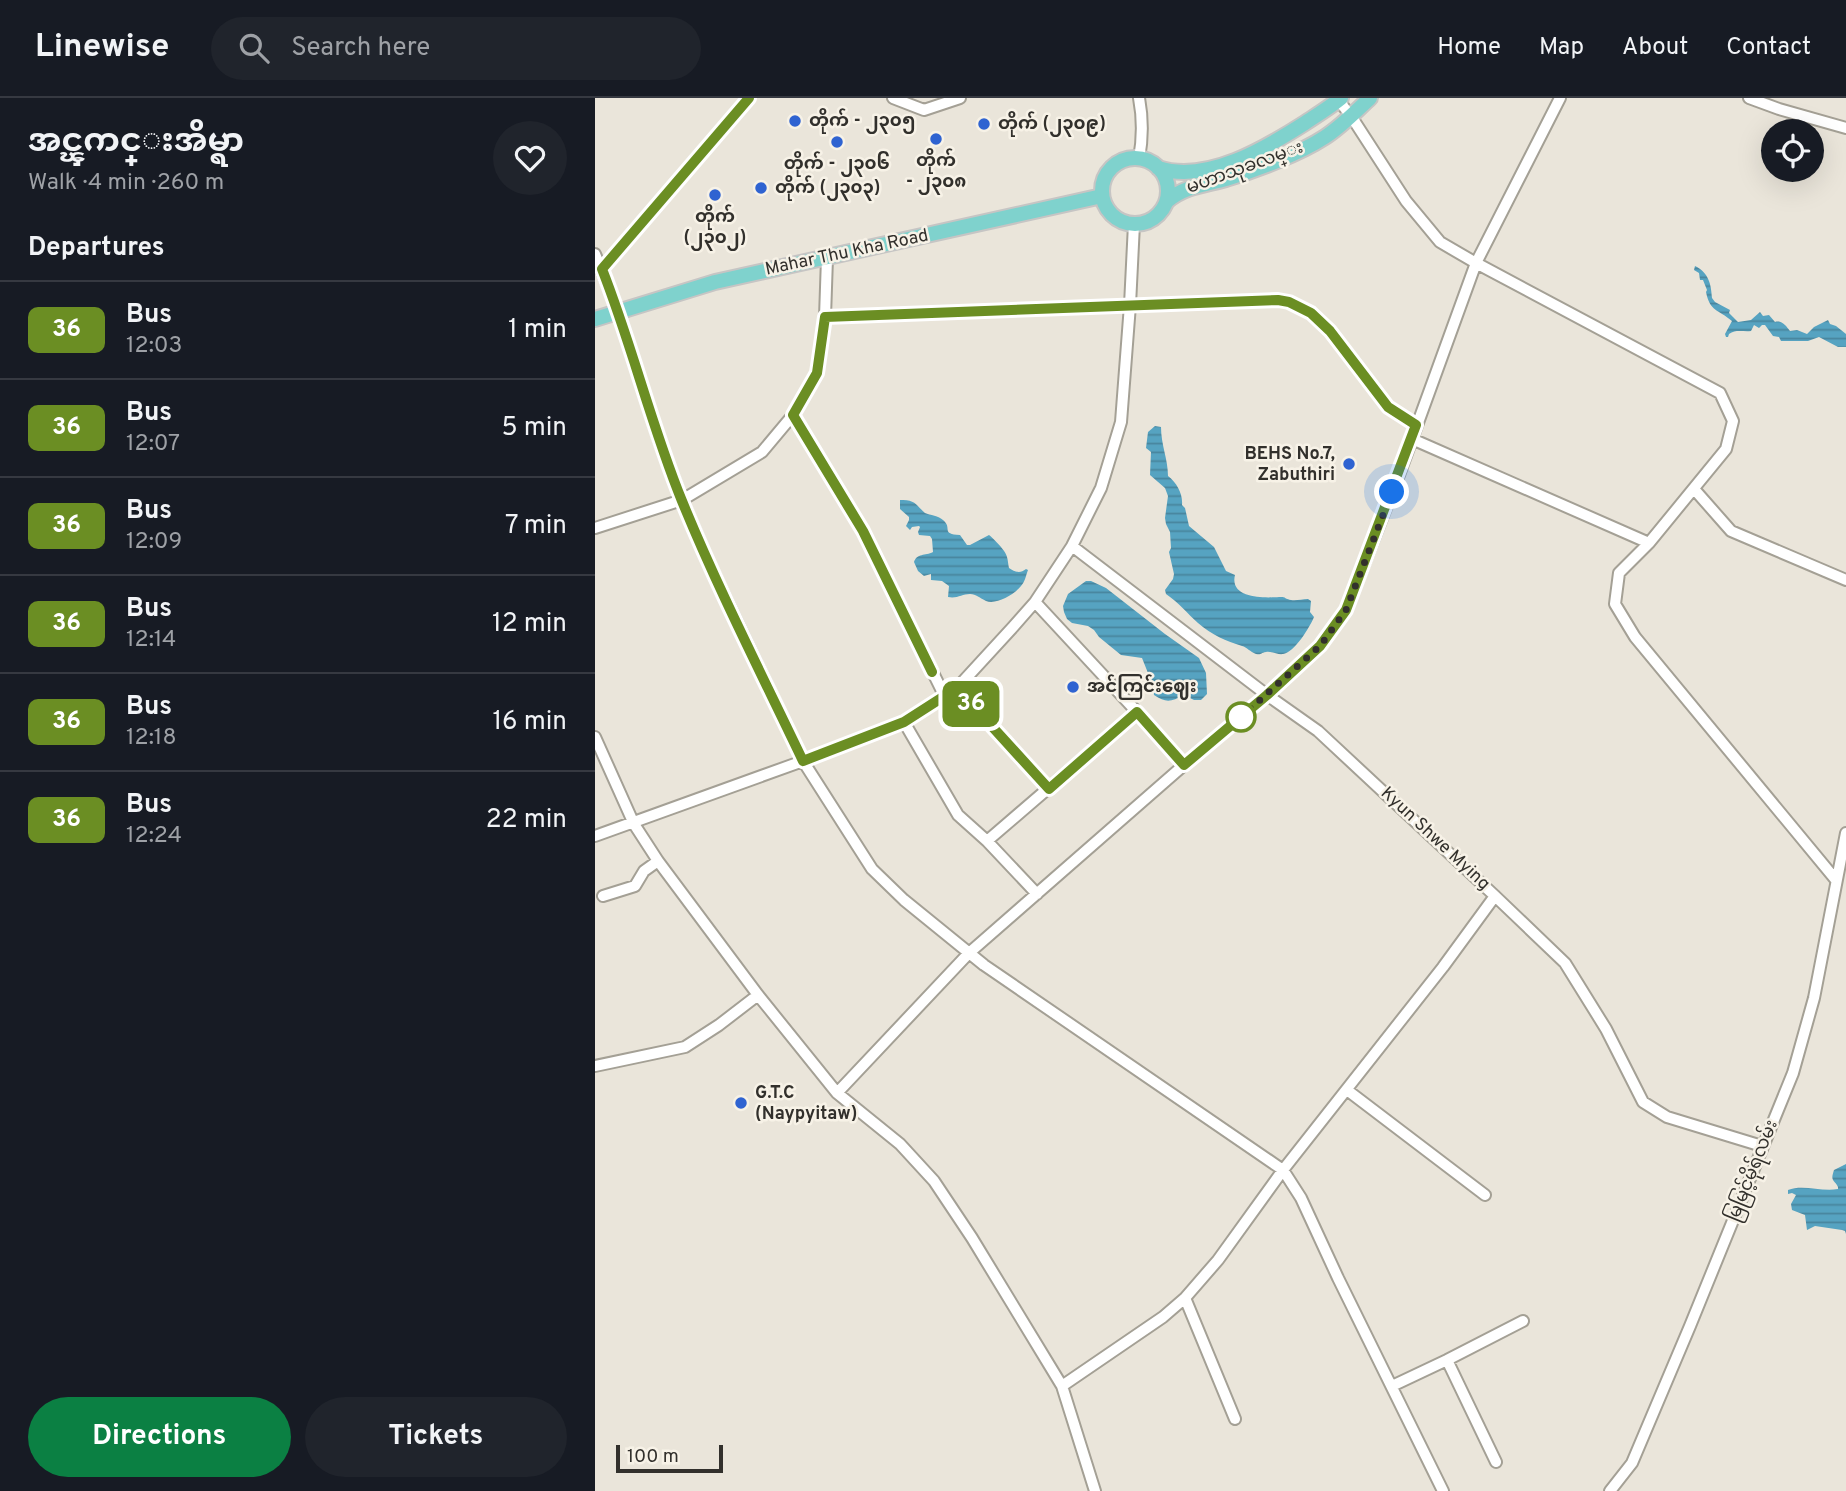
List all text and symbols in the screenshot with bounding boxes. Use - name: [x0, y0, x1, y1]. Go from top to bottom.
- search box: [211, 17, 701, 80]
- text: Linewise: [35, 27, 169, 69]
- icon: search: [235, 29, 273, 67]
- text: Search here: [291, 32, 430, 65]
- text: Home: [1437, 33, 1501, 63]
- text: Map: [1539, 33, 1584, 63]
- text: About: [1622, 33, 1688, 63]
- text: Contact: [1726, 33, 1811, 63]
- place label: တိုက် - ၂၃၀၅: [809, 108, 915, 134]
- place label: တိုက် (၂၃၀၉): [998, 111, 1106, 137]
- marker: တိုက် - ၂၃၀၅: [787, 113, 803, 129]
- marker: တိုက် (၂၃၀၉): [976, 116, 992, 132]
- map controls: [1761, 119, 1824, 182]
- button: locate: [1761, 119, 1824, 182]
- button: heart: [493, 121, 567, 195]
- text: အင္ၾကင္းအိမ္ရာ: [28, 122, 244, 164]
- marker: တိုက် - ၂၃၀၈: [928, 131, 944, 147]
- marker: တိုက် - ၂၃၀၆: [829, 134, 845, 150]
- street label: မဟာသုခလမ္း: [1184, 136, 1307, 202]
- place label: တိုက် - ၂၃၀၈: [906, 148, 966, 195]
- place label: တိုက် - ၂၃၀၆: [784, 151, 890, 177]
- text: Walk · 4 min · 260 m: [28, 169, 224, 198]
- place label: တိုက် (၂၃၀၃): [775, 175, 880, 201]
- marker: တိုက် (၂၃၀၃): [753, 180, 769, 196]
- marker: တိုက် (၂၃၀၂): [707, 187, 723, 203]
- place label: တိုက် (၂၃၀၂): [684, 204, 746, 251]
- street label: Mahar Thu Kha Road: [763, 224, 931, 282]
- text: Departures: [28, 232, 165, 265]
- text: Bus: [126, 299, 172, 332]
- text: 1 min: [508, 314, 567, 347]
- text: 36: [52, 315, 81, 345]
- text: 12:03: [126, 332, 182, 361]
- text: Bus: [126, 397, 172, 430]
- text: 5 min: [501, 412, 567, 445]
- text: 36: [52, 413, 81, 443]
- text: 12:07: [126, 430, 180, 459]
- place label: BEHS No.7, Zabuthiri: [1244, 443, 1335, 487]
- marker: BEHS No.7, Zabuthiri: [1341, 456, 1357, 472]
- your location: [1374, 474, 1409, 509]
- text: Bus: [126, 495, 172, 528]
- text: 7 min: [505, 510, 567, 543]
- text: 36: [52, 511, 81, 541]
- text: 12:09: [126, 528, 182, 557]
- text: Bus: [126, 593, 172, 626]
- text: 12 min: [492, 608, 567, 641]
- text: 36: [52, 609, 81, 639]
- text: 12:14: [126, 626, 176, 655]
- place label: အင်ကြင်းဈေး: [1087, 674, 1197, 700]
- marker: အင်ကြင်းဈေး: [1065, 679, 1081, 695]
- line badge: 36: [939, 681, 1003, 727]
- text: 36: [956, 689, 986, 719]
- text: Bus: [126, 691, 172, 724]
- unlabelled marker: [1226, 702, 1256, 732]
- text: 16 min: [492, 706, 567, 739]
- text: 36: [52, 707, 81, 737]
- text: 12:18: [126, 724, 176, 753]
- street label: Kyun Shwe Mying: [1375, 782, 1495, 896]
- text: Bus: [126, 789, 172, 822]
- text: 22 min: [486, 804, 567, 837]
- text: 36: [52, 805, 81, 835]
- text: 12:24: [126, 822, 182, 851]
- place label: G.T.C (Naypyitaw): [755, 1082, 857, 1126]
- marker: G.T.C (Naypyitaw): [733, 1095, 749, 1111]
- street label: မြမြင့်မိုရ်လမ်း: [1718, 1115, 1786, 1226]
- button: Directions: [28, 1397, 291, 1477]
- button: Tickets: [305, 1397, 567, 1477]
- scale bar: [616, 1442, 723, 1474]
- text: 100 m: [627, 1445, 679, 1469]

